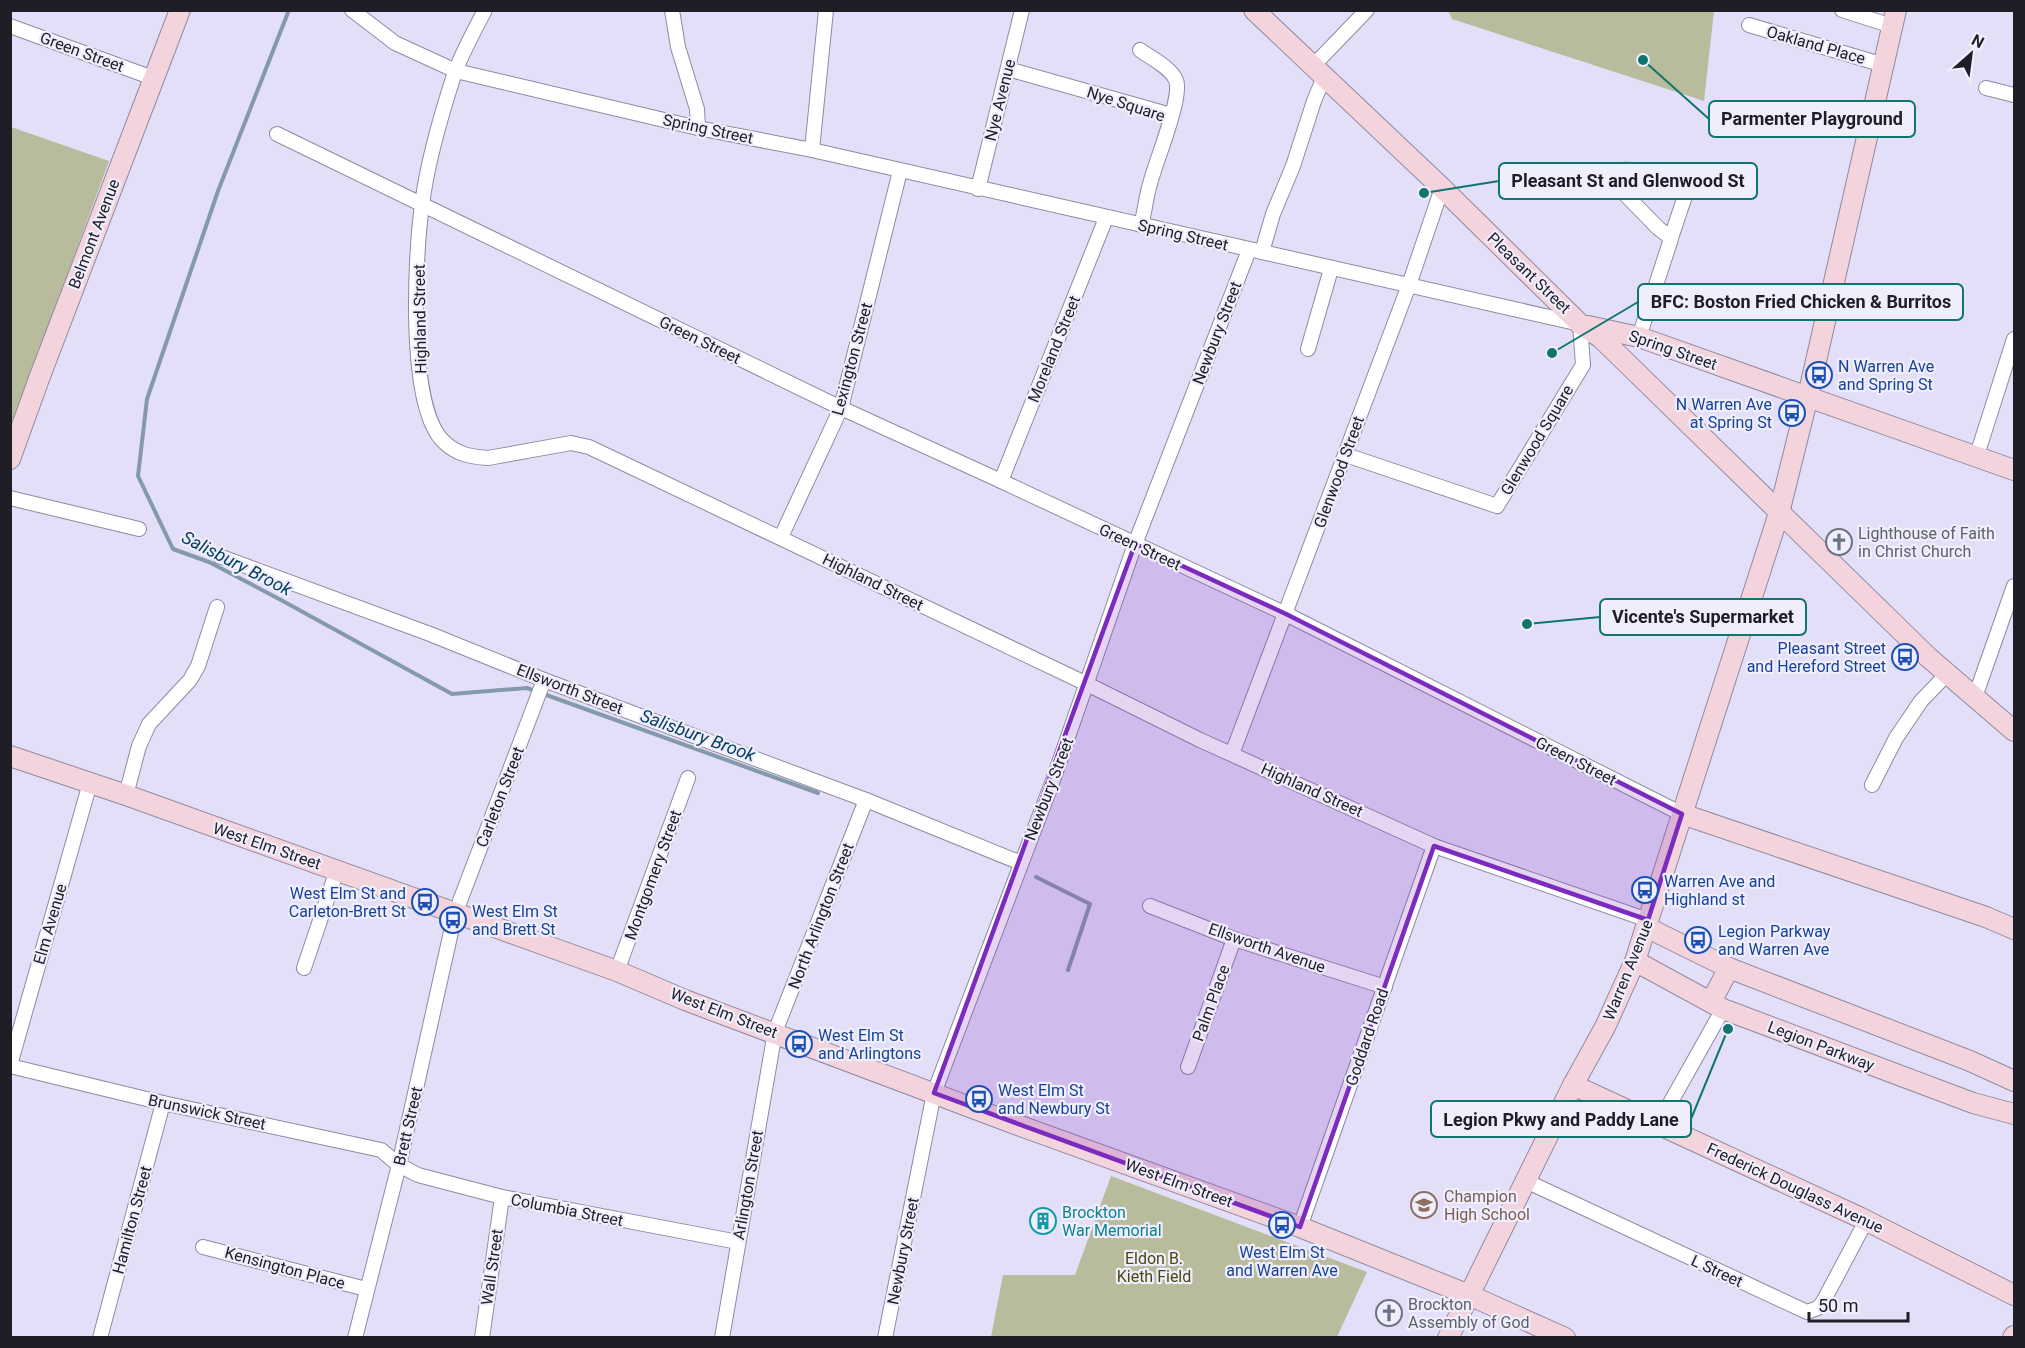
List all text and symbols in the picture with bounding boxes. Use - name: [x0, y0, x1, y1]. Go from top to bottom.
- street label: Oakland Place: [1764, 22, 1868, 68]
- north arrow: [1941, 24, 2001, 84]
- street label: Green Street: [37, 28, 127, 76]
- text: N: [1968, 30, 1987, 52]
- street label: Nye Avenue: [981, 57, 1019, 143]
- street label: Nye Square: [1084, 82, 1168, 126]
- callout: Parmenter Playground: [1709, 101, 1915, 137]
- text: Parmenter Playground: [1721, 108, 1903, 129]
- street label: Spring Street: [661, 110, 755, 148]
- callout: Pleasant St and Glenwood St: [1499, 163, 1757, 199]
- text: Pleasant St and Glenwood St: [1511, 170, 1745, 191]
- street label: Belmont Avenue: [64, 177, 124, 291]
- street label: Spring Street: [1136, 215, 1230, 255]
- street label: Pleasant Street: [1483, 229, 1575, 317]
- street label: Highland Street: [410, 264, 430, 374]
- street label: Newbury Street: [1189, 279, 1245, 387]
- callout: BFC: Boston Fried Chicken & Burritos: [1638, 284, 1963, 320]
- text: BFC: Boston Fried Chicken & Burritos: [1651, 291, 1951, 312]
- street label: Moreland Street: [1024, 293, 1084, 405]
- street label: Lexington Street: [828, 301, 876, 417]
- street label: Green Street: [656, 312, 744, 368]
- street label: Spring Street: [1627, 326, 1719, 374]
- place label: N Warren Ave and Spring St: [1838, 357, 1934, 394]
- bus stop icon: N Warren Ave and Spring St: [1804, 360, 1834, 390]
- street label: Glenwood Square: [1497, 381, 1577, 499]
- place label: N Warren Ave at Spring St: [1676, 395, 1772, 432]
- bus stop icon: N Warren Ave at Spring St: [1777, 398, 1807, 428]
- street label: Glenwood Street: [1310, 413, 1368, 531]
- street label: Green Street: [1096, 520, 1184, 574]
- place label: Lighthouse of Faith in Christ Church: [1858, 524, 1995, 561]
- water label: Salisbury Brook: [178, 526, 297, 600]
- church icon: Lighthouse of Faith in Christ Church: [1824, 527, 1854, 557]
- street label: Highland Street: [820, 549, 926, 615]
- callout: Vicente's Supermarket: [1600, 599, 1806, 635]
- text: Vicente's Supermarket: [1612, 606, 1794, 627]
- place label: Pleasant Street and Hereford Street: [1747, 639, 1886, 676]
- bus stop icon: Pleasant Street and Hereford Street: [1890, 642, 1920, 672]
- street label: Ellsworth Street: [514, 660, 626, 718]
- water label: Salisbury Brook: [638, 704, 759, 766]
- street label: Green Street: [1532, 733, 1620, 789]
- street label: Newbury Street: [1021, 735, 1077, 843]
- street label: Carleton Street: [472, 744, 528, 850]
- street label: Highland Street: [1258, 759, 1366, 821]
- street label: Montgomery Street: [621, 807, 685, 943]
- street label: West Elm Street: [210, 819, 324, 873]
- street label: North Arlington Street: [784, 840, 858, 992]
- place label: Warren Ave and Highland st: [1664, 872, 1775, 909]
- bus stop icon: Warren Ave and Highland st: [1630, 875, 1660, 905]
- street label: Elm Avenue: [29, 881, 71, 967]
- place label: West Elm St and Carleton-Brett St: [289, 884, 406, 921]
- bus stop icon: West Elm St and Carleton-Brett St: [410, 887, 440, 917]
- place label: West Elm St and Brett St: [472, 902, 558, 939]
- bus stop icon: West Elm St and Brett St: [438, 905, 468, 935]
- street label: Warren Avenue: [1599, 917, 1657, 1023]
- street label: Ellsworth Avenue: [1206, 919, 1328, 977]
- place label: Legion Parkway and Warren Ave: [1718, 922, 1831, 959]
- bus stop icon: Legion Parkway and Warren Ave: [1683, 925, 1713, 955]
- street label: Palm Place: [1188, 962, 1234, 1044]
- street label: West Elm Street: [668, 984, 780, 1042]
- street label: Goddard Road: [1341, 986, 1393, 1088]
- street label: Legion Parkway: [1765, 1017, 1877, 1075]
- place label: West Elm St and Arlingtons: [818, 1026, 921, 1063]
- bus stop icon: West Elm St and Arlingtons: [784, 1029, 814, 1059]
- place label: West Elm St and Newbury St: [998, 1081, 1110, 1118]
- bus stop icon: West Elm St and Newbury St: [964, 1084, 994, 1114]
- street label: Brett Street: [390, 1085, 426, 1167]
- street label: Brunswick Street: [146, 1090, 268, 1134]
- callout: Legion Pkwy and Paddy Lane: [1431, 1101, 1691, 1137]
- text: Legion Pkwy and Paddy Lane: [1443, 1109, 1679, 1130]
- street label: Arlington Street: [729, 1129, 767, 1241]
- street label: Frederick Douglass Avenue: [1704, 1139, 1886, 1237]
- street label: West Elm Street: [1123, 1155, 1235, 1211]
- street label: Hamilton Street: [108, 1164, 156, 1276]
- place label: Champion High School: [1444, 1187, 1530, 1224]
- street label: Columbia Street: [509, 1190, 625, 1230]
- school or university icon: Champion High School: [1409, 1190, 1439, 1220]
- street label: Newbury Street: [883, 1196, 923, 1306]
- place label: Brockton War Memorial: [1062, 1203, 1162, 1240]
- building icon: Brockton War Memorial: [1028, 1206, 1058, 1236]
- bus stop icon: West Elm St and Warren Ave: [1267, 1210, 1297, 1240]
- street label: Wall Street: [477, 1228, 507, 1306]
- street label: Kensington Place: [223, 1243, 347, 1293]
- place label: West Elm St and Warren Ave: [1226, 1243, 1338, 1280]
- park label: Eldon B. Kieth Field: [1117, 1249, 1191, 1286]
- street label: L Street: [1688, 1251, 1746, 1291]
- scale bar: [1809, 1285, 1908, 1323]
- place label: Brockton Assembly of God: [1408, 1295, 1530, 1332]
- text: 50 m: [1818, 1295, 1858, 1316]
- church icon: Brockton Assembly of God: [1374, 1298, 1404, 1328]

